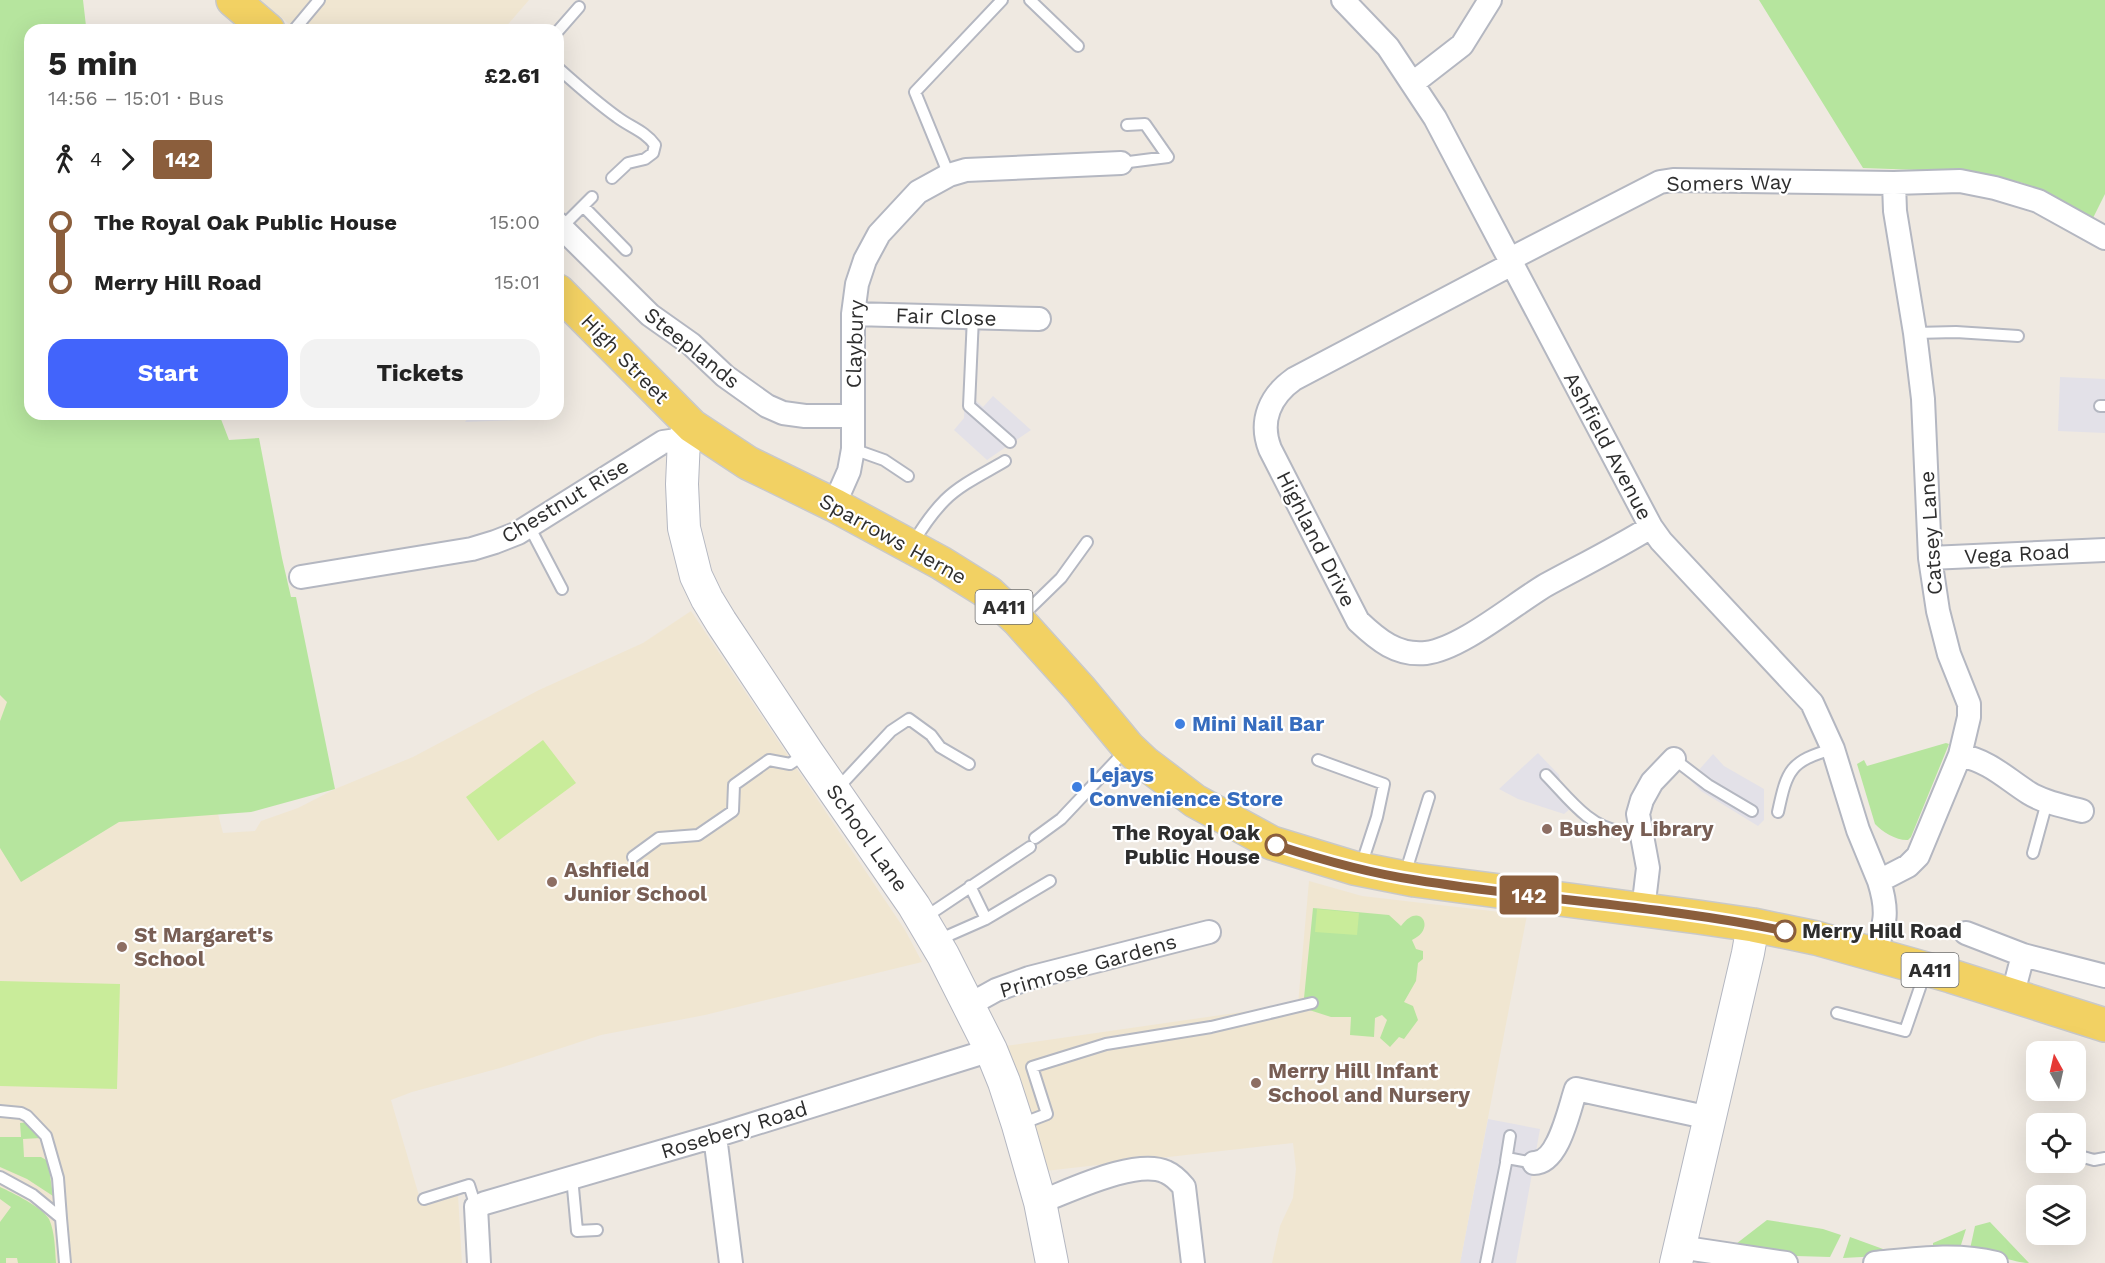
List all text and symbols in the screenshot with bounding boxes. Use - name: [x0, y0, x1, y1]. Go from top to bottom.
- text: 5 min: [48, 44, 138, 83]
- text: £2.61: [484, 63, 540, 88]
- text: 14:56 – 15:01 · Bus: [48, 86, 224, 110]
- icon: walk: [48, 143, 81, 176]
- icon: forward: [111, 143, 144, 176]
- text: 4: [90, 147, 102, 171]
- text: 142: [165, 147, 200, 172]
- street label: Somers Way: [1666, 169, 1792, 196]
- text: The Royal Oak Public House: [94, 210, 397, 235]
- text: 15:00: [490, 210, 540, 234]
- text: Merry Hill Road: [94, 270, 261, 295]
- text: 15:01: [494, 270, 540, 294]
- street label: Claybury: [840, 299, 869, 389]
- street label: Steeplands: [640, 302, 745, 394]
- street label: Fair Close: [895, 302, 997, 331]
- street label: High Street: [576, 308, 675, 409]
- button: Start: [48, 339, 288, 408]
- button: Tickets: [300, 339, 540, 408]
- street label: Ashfield Avenue: [1559, 368, 1658, 524]
- street label: Chestnut Rise: [497, 453, 633, 548]
- street label: Highland Drive: [1271, 467, 1361, 611]
- street label: Catsey Lane: [1914, 470, 1947, 596]
- street label: Sparrows Herne: [815, 488, 971, 589]
- street label: Vega Road: [1964, 538, 2070, 569]
- road number: A411: [976, 590, 1032, 624]
- place label: Mini Nail Bar: [1192, 711, 1324, 736]
- marker: Mini Nail Bar: [1173, 717, 1187, 731]
- place label: Lejays Convenience Store: [1089, 762, 1283, 811]
- street label: School Lane: [821, 779, 914, 896]
- marker: Lejays Convenience Store: [1070, 780, 1084, 794]
- place label: Bushey Library: [1559, 816, 1714, 841]
- place label: The Royal Oak Public House: [1112, 820, 1261, 869]
- marker: Bushey Library: [1540, 822, 1554, 836]
- marker: The Royal Oak Public House: [1265, 834, 1287, 856]
- place label: Ashfield Junior School: [564, 857, 707, 906]
- marker: Ashfield Junior School: [545, 875, 559, 889]
- line badge: 142: [1494, 876, 1564, 914]
- text: 142: [1512, 883, 1546, 908]
- place label: Merry Hill Road: [1802, 918, 1962, 943]
- marker: Merry Hill Road: [1774, 920, 1796, 942]
- place label: St Margaret's School: [134, 922, 273, 971]
- street label: Primrose Gardens: [997, 928, 1179, 1003]
- marker: St Margaret's School: [115, 940, 129, 954]
- road number: A411: [1902, 953, 1958, 987]
- north arrow: [2026, 1041, 2086, 1101]
- map controls: [2026, 1041, 2086, 1245]
- place label: Merry Hill Infant School and Nursery: [1268, 1058, 1470, 1107]
- marker: Merry Hill Infant School and Nursery: [1249, 1076, 1263, 1090]
- street label: Rosebery Road: [658, 1095, 810, 1164]
- button: locate: [2026, 1113, 2086, 1173]
- button: layers: [2026, 1185, 2086, 1245]

